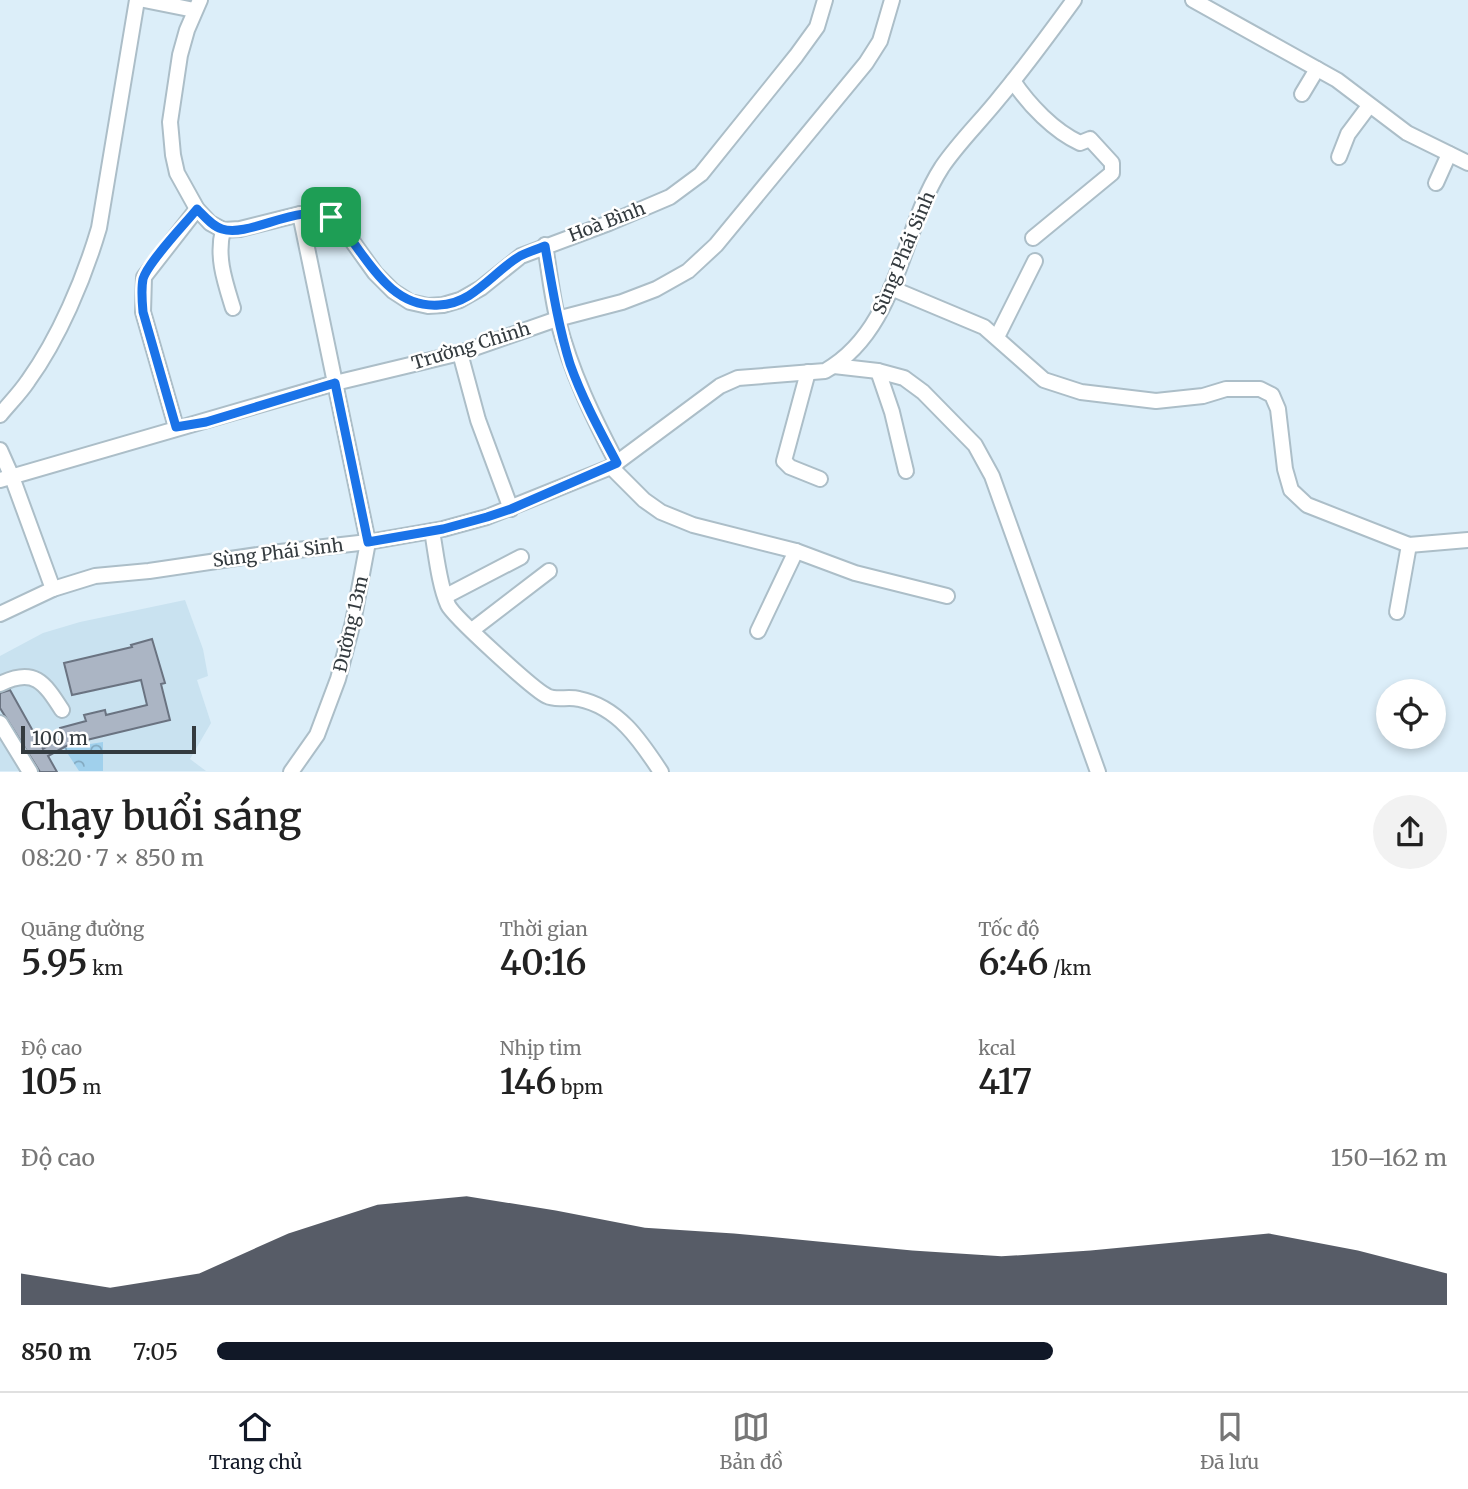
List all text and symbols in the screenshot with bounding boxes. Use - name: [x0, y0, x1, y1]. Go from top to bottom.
- pin: [301, 187, 361, 247]
- street label: Sùng Phái Sinh: [867, 188, 940, 318]
- street label: Hoà Bình: [565, 196, 649, 247]
- icon: arrive: [312, 198, 350, 236]
- street label: Trường Chinh: [409, 317, 533, 374]
- street label: Sùng Phái Sinh: [211, 533, 345, 572]
- street label: Đường 13m: [328, 573, 373, 674]
- map controls: [1376, 679, 1446, 749]
- button: locate: [1376, 679, 1446, 749]
- scale bar: [21, 722, 196, 754]
- text: 100 m: [32, 726, 88, 750]
- text: Chạy buổi sáng: [21, 793, 302, 840]
- button: share: [1373, 795, 1447, 869]
- text: 08:20 · 7 × 850 m: [21, 843, 204, 872]
- text: Quãng đường: [21, 917, 144, 941]
- text: Thời gian: [500, 917, 588, 941]
- text: Tốc độ: [978, 917, 1039, 941]
- text: 5.95: [21, 941, 88, 985]
- text: 40:16: [500, 941, 587, 985]
- text: 6:46: [978, 941, 1049, 985]
- text: km: [88, 956, 123, 980]
- text: /km: [1049, 956, 1091, 980]
- text: Độ cao: [21, 1036, 82, 1060]
- text: Nhịp tim: [500, 1036, 582, 1060]
- text: kcal: [978, 1036, 1016, 1060]
- text: 105: [21, 1060, 78, 1104]
- text: 146: [500, 1060, 557, 1104]
- text: 417: [978, 1060, 1032, 1104]
- text: m: [78, 1075, 101, 1099]
- text: bpm: [557, 1075, 603, 1099]
- text: Độ cao: [21, 1143, 95, 1172]
- text: 150–162 m: [1331, 1143, 1447, 1172]
- text: 850 m: [21, 1337, 91, 1366]
- text: 7:05: [133, 1337, 178, 1366]
- tab: Trang chủ: [209, 1408, 302, 1474]
- tab: Bản đồ: [719, 1408, 783, 1474]
- tab: Đã lưu: [1200, 1408, 1259, 1474]

